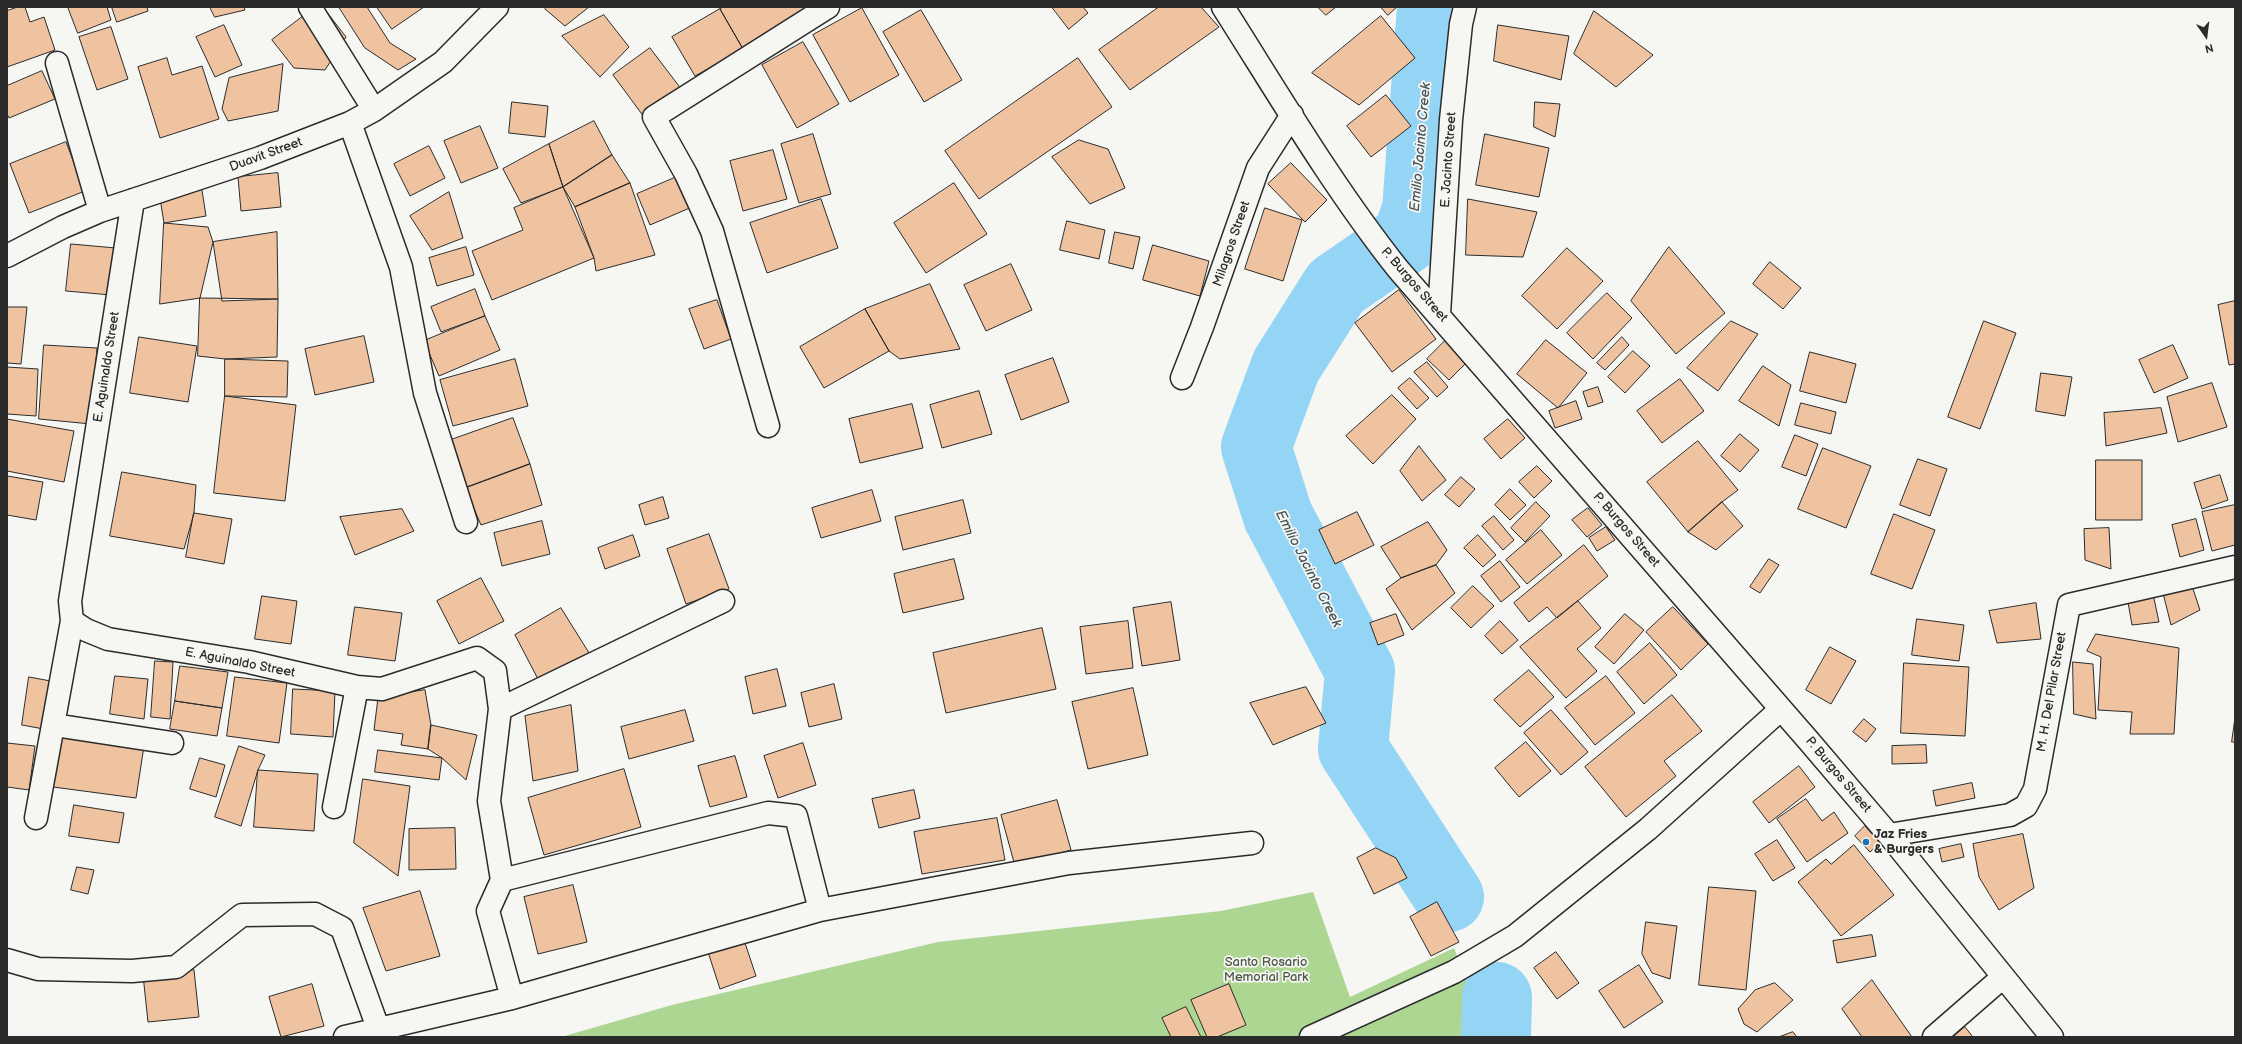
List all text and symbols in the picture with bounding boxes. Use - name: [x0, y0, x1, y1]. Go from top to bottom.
- north arrow: [2186, 16, 2226, 56]
- text: N: [2203, 41, 2215, 55]
- water label: Emilio Jacinto Creek: [1407, 82, 1435, 212]
- street label: E. Jacinto Street: [1438, 112, 1460, 208]
- street label: Duavit Street: [227, 135, 305, 175]
- street label: Milagros Street: [1210, 199, 1254, 289]
- street label: P. Burgos Street: [1377, 244, 1451, 326]
- street label: E. Aguinaldo Street: [91, 311, 123, 423]
- street label: P. Burgos Street: [1589, 489, 1663, 571]
- water label: Emilio Jacinto Creek: [1271, 508, 1345, 630]
- street label: M. H. Del Pilar Street: [2034, 631, 2070, 753]
- street label: E. Aguinaldo Street: [184, 645, 296, 681]
- street label: P. Burgos Street: [1802, 734, 1874, 816]
- place label: Jaz Fries & Burgers: [1874, 827, 1934, 858]
- marker: Jaz Fries & Burgers: [1861, 837, 1871, 847]
- park label: Santo Rosario Memorial Park: [1224, 955, 1308, 986]

